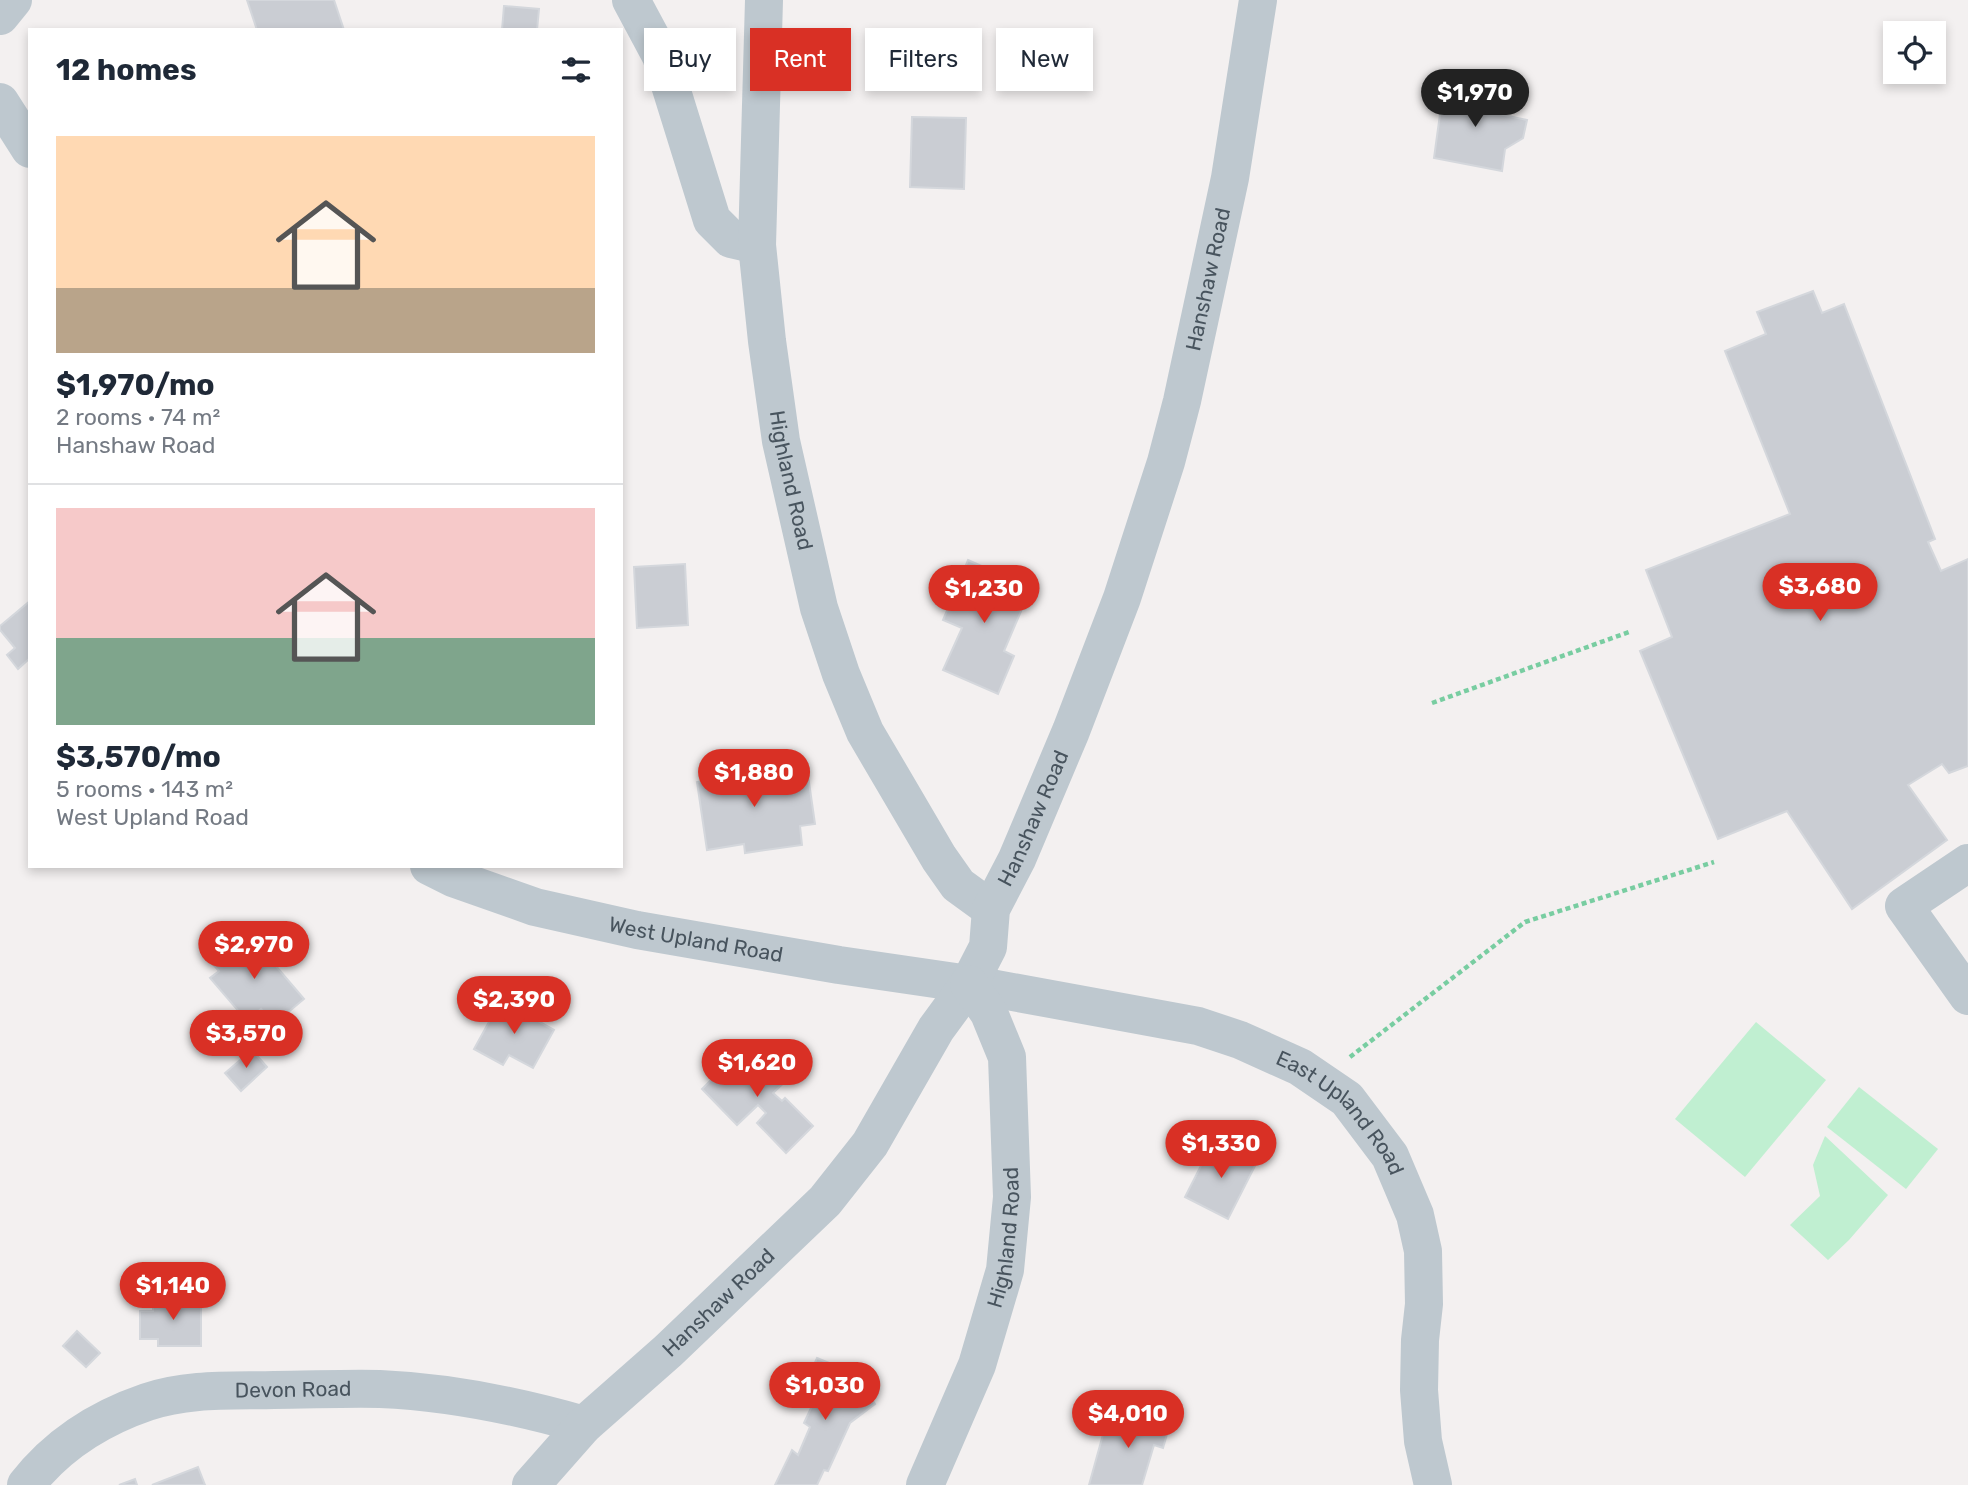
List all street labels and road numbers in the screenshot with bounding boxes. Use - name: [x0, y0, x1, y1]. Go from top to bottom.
- street label: Hanshaw Road: [1180, 205, 1235, 353]
- street label: Highland Road: [765, 409, 818, 552]
- street label: Hanshaw Road: [992, 746, 1073, 890]
- street label: West Upland Road: [607, 911, 785, 967]
- street label: East Upland Road: [1272, 1045, 1410, 1179]
- street label: Highland Road: [982, 1167, 1025, 1311]
- street label: Hanshaw Road: [657, 1243, 780, 1362]
- street label: Devon Road: [235, 1376, 352, 1402]

